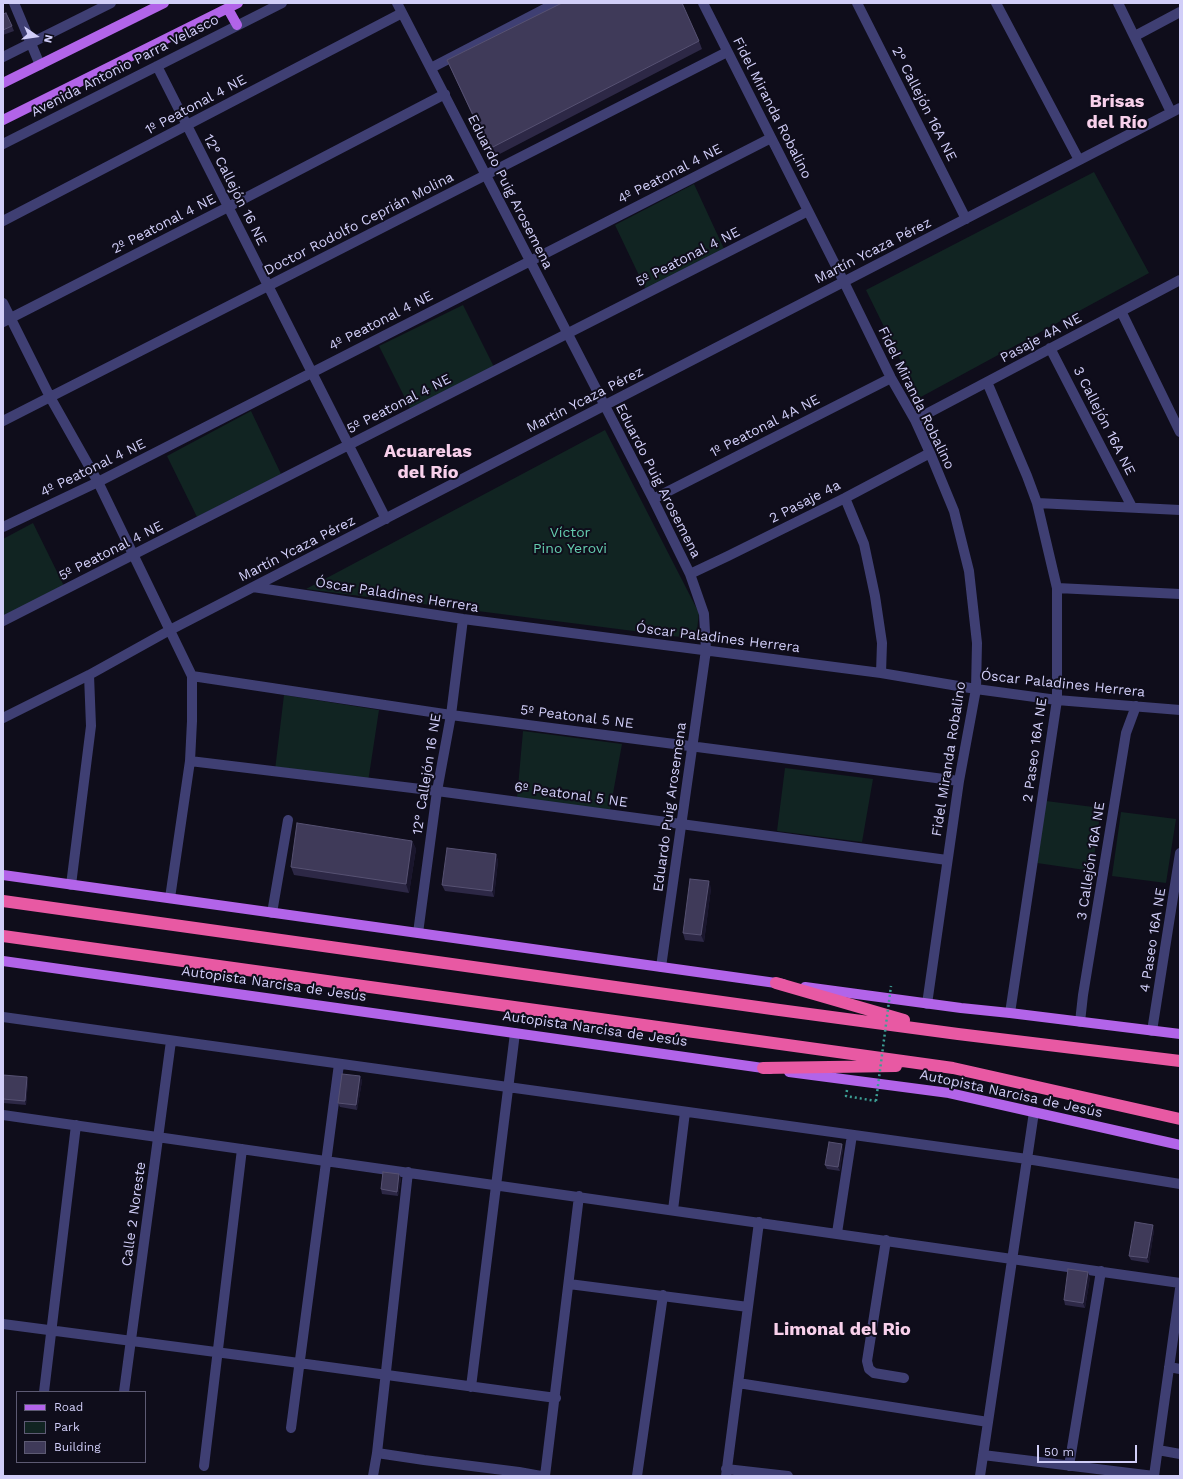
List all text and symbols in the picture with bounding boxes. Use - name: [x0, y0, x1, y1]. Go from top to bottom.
- street label: Avenida Antonio Parra Velasco: [28, 11, 222, 121]
- north arrow: [16, 16, 56, 56]
- text: N: [41, 33, 55, 44]
- street label: Fidel Miranda Robalino: [729, 34, 815, 182]
- street label: 2° Callejón 16A NE: [888, 44, 960, 164]
- street label: 1º Peatonal 4 NE: [143, 71, 249, 139]
- district label: Brisas del Río: [1086, 91, 1148, 134]
- street label: Eduardo Puig Arosemena: [464, 112, 556, 272]
- street label: 12° Callejón 16 NE: [200, 132, 270, 248]
- street label: 4º Peatonal 4 NE: [615, 140, 725, 208]
- street label: Doctor Rodolfo Ceprián Molina: [261, 169, 457, 279]
- street label: 2º Peatonal 4 NE: [109, 191, 219, 257]
- street label: Martín Ycaza Pérez: [812, 214, 934, 288]
- street label: 5º Peatonal 4 NE: [633, 224, 743, 290]
- street label: 4º Peatonal 4 NE: [326, 287, 436, 355]
- street label: Pasaje 4A NE: [997, 309, 1085, 367]
- street label: Fidel Miranda Robalino: [874, 324, 958, 472]
- street label: Martín Ycaza Pérez: [524, 363, 646, 437]
- street label: 3 Callejón 16A NE: [1069, 364, 1139, 478]
- street label: 5º Peatonal 4 NE: [344, 371, 454, 437]
- street label: 1º Peatonal 4A NE: [707, 391, 823, 461]
- street label: Eduardo Puig Arosemena: [612, 401, 704, 561]
- street label: 4º Peatonal 4 NE: [38, 435, 148, 501]
- district label: Acuarelas del Río: [384, 441, 472, 484]
- street label: 2 Pasaje 4a: [767, 477, 843, 527]
- street label: Martín Ycaza Pérez: [236, 512, 358, 586]
- street label: 5º Peatonal 4 NE: [56, 518, 166, 584]
- park label: Víctor Pino Yerovi: [533, 525, 607, 558]
- street label: Óscar Paladines Herrera: [314, 574, 480, 616]
- street label: Óscar Paladines Herrera: [635, 620, 801, 656]
- street label: Óscar Paladines Herrera: [980, 667, 1146, 701]
- street label: Fidel Miranda Robalino: [928, 680, 970, 838]
- street label: 2 Paseo 16A NE: [1019, 697, 1051, 803]
- street label: 5º Peatonal 5 NE: [519, 702, 635, 732]
- street label: 12° Callejón 16 NE: [409, 712, 445, 836]
- street label: Eduardo Puig Arosemena: [650, 721, 690, 893]
- street label: 6º Peatonal 5 NE: [513, 779, 629, 811]
- street label: 3 Callejón 16A NE: [1073, 800, 1109, 922]
- street label: 4 Paseo 16A NE: [1136, 887, 1170, 993]
- street label: Autopista Narcisa de Jesús: [180, 963, 368, 1005]
- street label: Autopista Narcisa de Jesús: [501, 1008, 689, 1050]
- street label: Autopista Narcisa de Jesús: [918, 1066, 1104, 1122]
- street label: Calle 2 Noreste: [118, 1161, 150, 1267]
- district label: Limonal del Rio: [773, 1319, 911, 1341]
- legend: [16, 1391, 146, 1463]
- text: Road: [54, 1400, 83, 1414]
- text: Park: [54, 1420, 80, 1434]
- scale bar: [1039, 1437, 1139, 1463]
- text: Building: [54, 1440, 101, 1454]
- text: 50 m: [1044, 1445, 1074, 1459]

